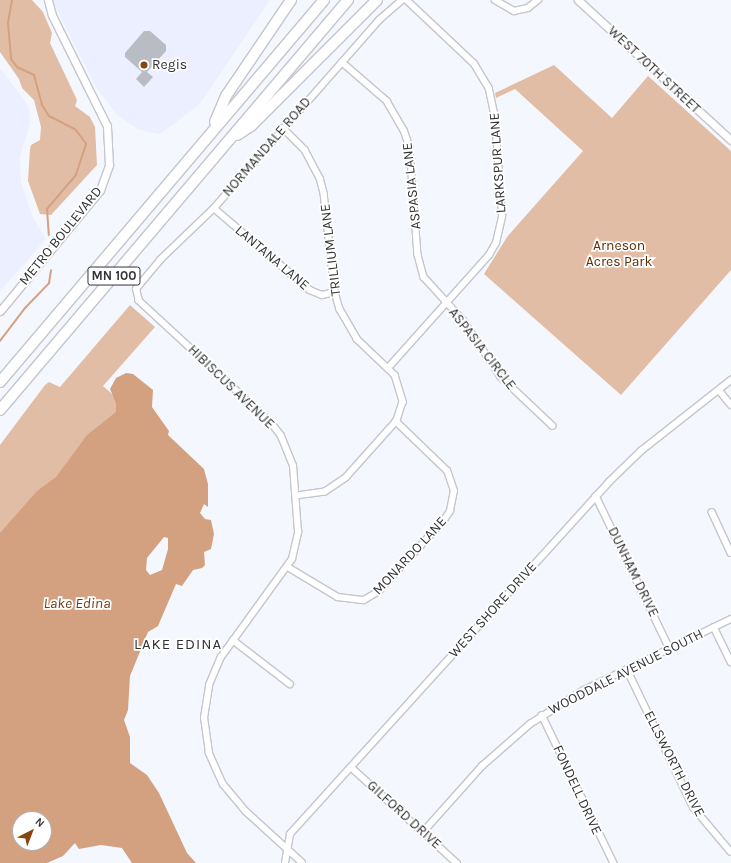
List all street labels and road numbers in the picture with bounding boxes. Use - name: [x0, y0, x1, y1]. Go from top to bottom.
- street label: WEST 70TH STREET: [604, 23, 704, 117]
- street label: NORMANDALE ROAD: [219, 94, 315, 200]
- street label: LARKSPUR LANE: [486, 112, 510, 214]
- street label: ASPASIA LANE: [399, 142, 425, 230]
- street label: METRO BOULEVARD: [16, 183, 106, 289]
- street label: TRILLIUM LANE: [317, 203, 345, 297]
- street label: LANTANA LANE: [232, 222, 312, 294]
- road number: MN 100: [87, 265, 141, 287]
- street label: ASPASIA CIRCLE: [445, 305, 519, 393]
- street label: HIBISCUS AVENUE: [184, 341, 278, 433]
- street label: MONARDO LANE: [370, 513, 450, 599]
- street label: DUNHAM DRIVE: [604, 524, 662, 620]
- street label: WEST SHORE DRIVE: [446, 559, 540, 661]
- street label: WOODDALE AVENUE SOUTH: [546, 626, 706, 718]
- street label: ELLSWORTH DRIVE: [640, 708, 708, 820]
- street label: FONDELL DRIVE: [549, 743, 605, 837]
- street label: GILFORD DRIVE: [363, 777, 445, 853]

